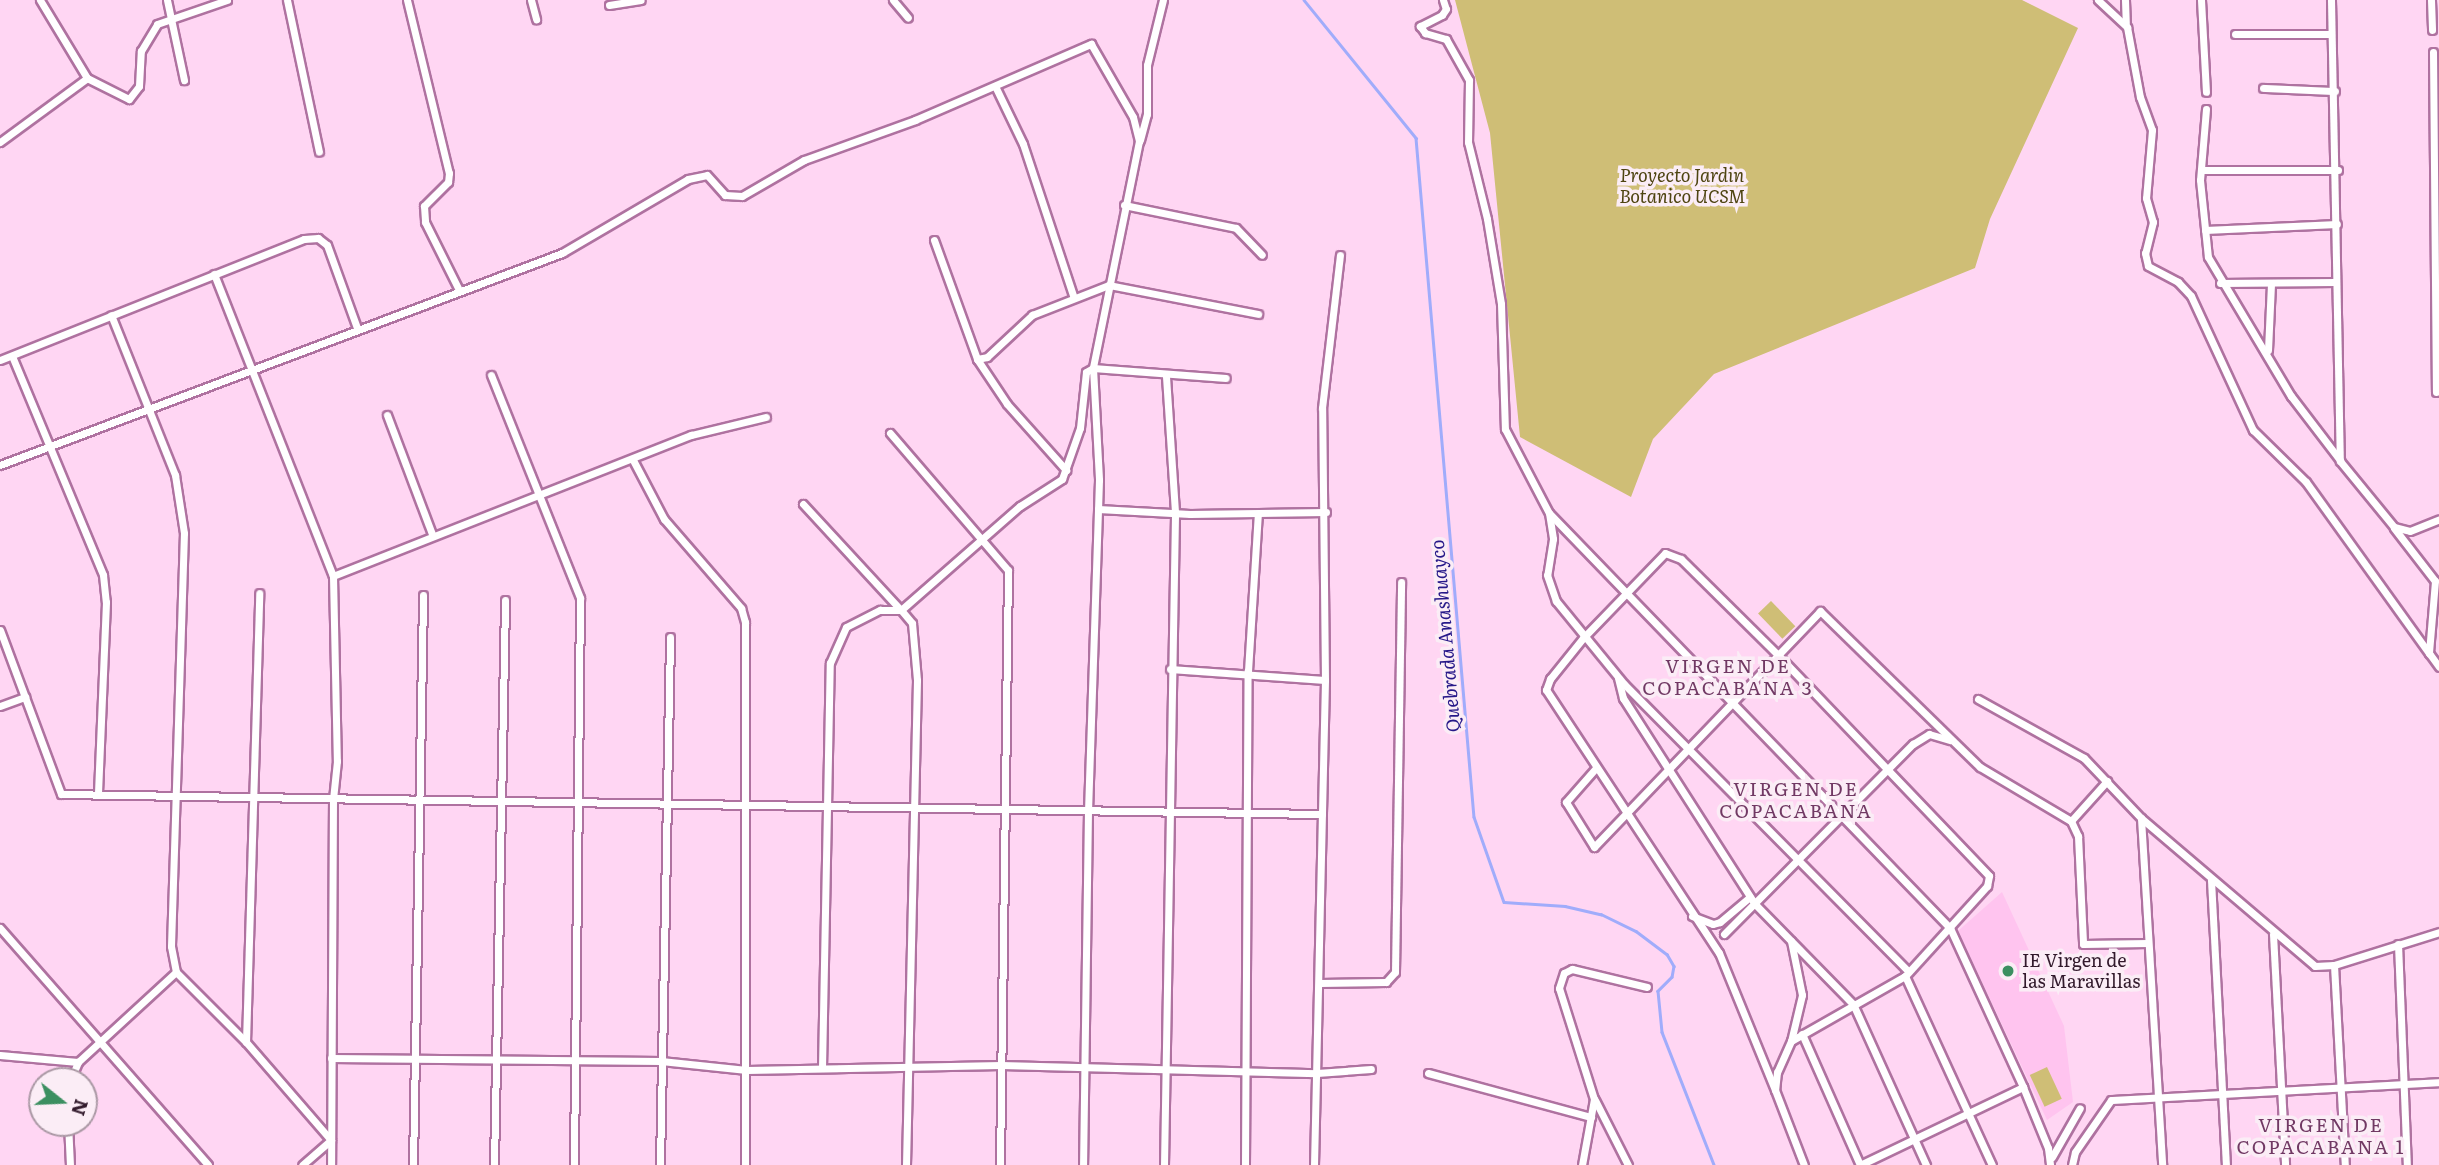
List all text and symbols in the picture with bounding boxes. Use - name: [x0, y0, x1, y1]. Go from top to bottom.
- park label: Proyecto Jardin Botanico UCSM: [1619, 165, 1745, 208]
- water label: Quebrada Anashuayco: [1425, 539, 1465, 733]
- district label: VIRGEN DE COPACABANA 3: [1644, 655, 1812, 699]
- district label: VIRGEN DE COPACABANA: [1721, 778, 1871, 822]
- place label: IE Virgen de las Maravillas: [2022, 950, 2140, 992]
- marker: IE Virgen de las Maravillas: [2000, 963, 2016, 979]
- north arrow: [28, 1067, 98, 1137]
- text: N: [65, 1096, 97, 1120]
- district label: VIRGEN DE COPACABANA 1: [2238, 1114, 2404, 1158]

